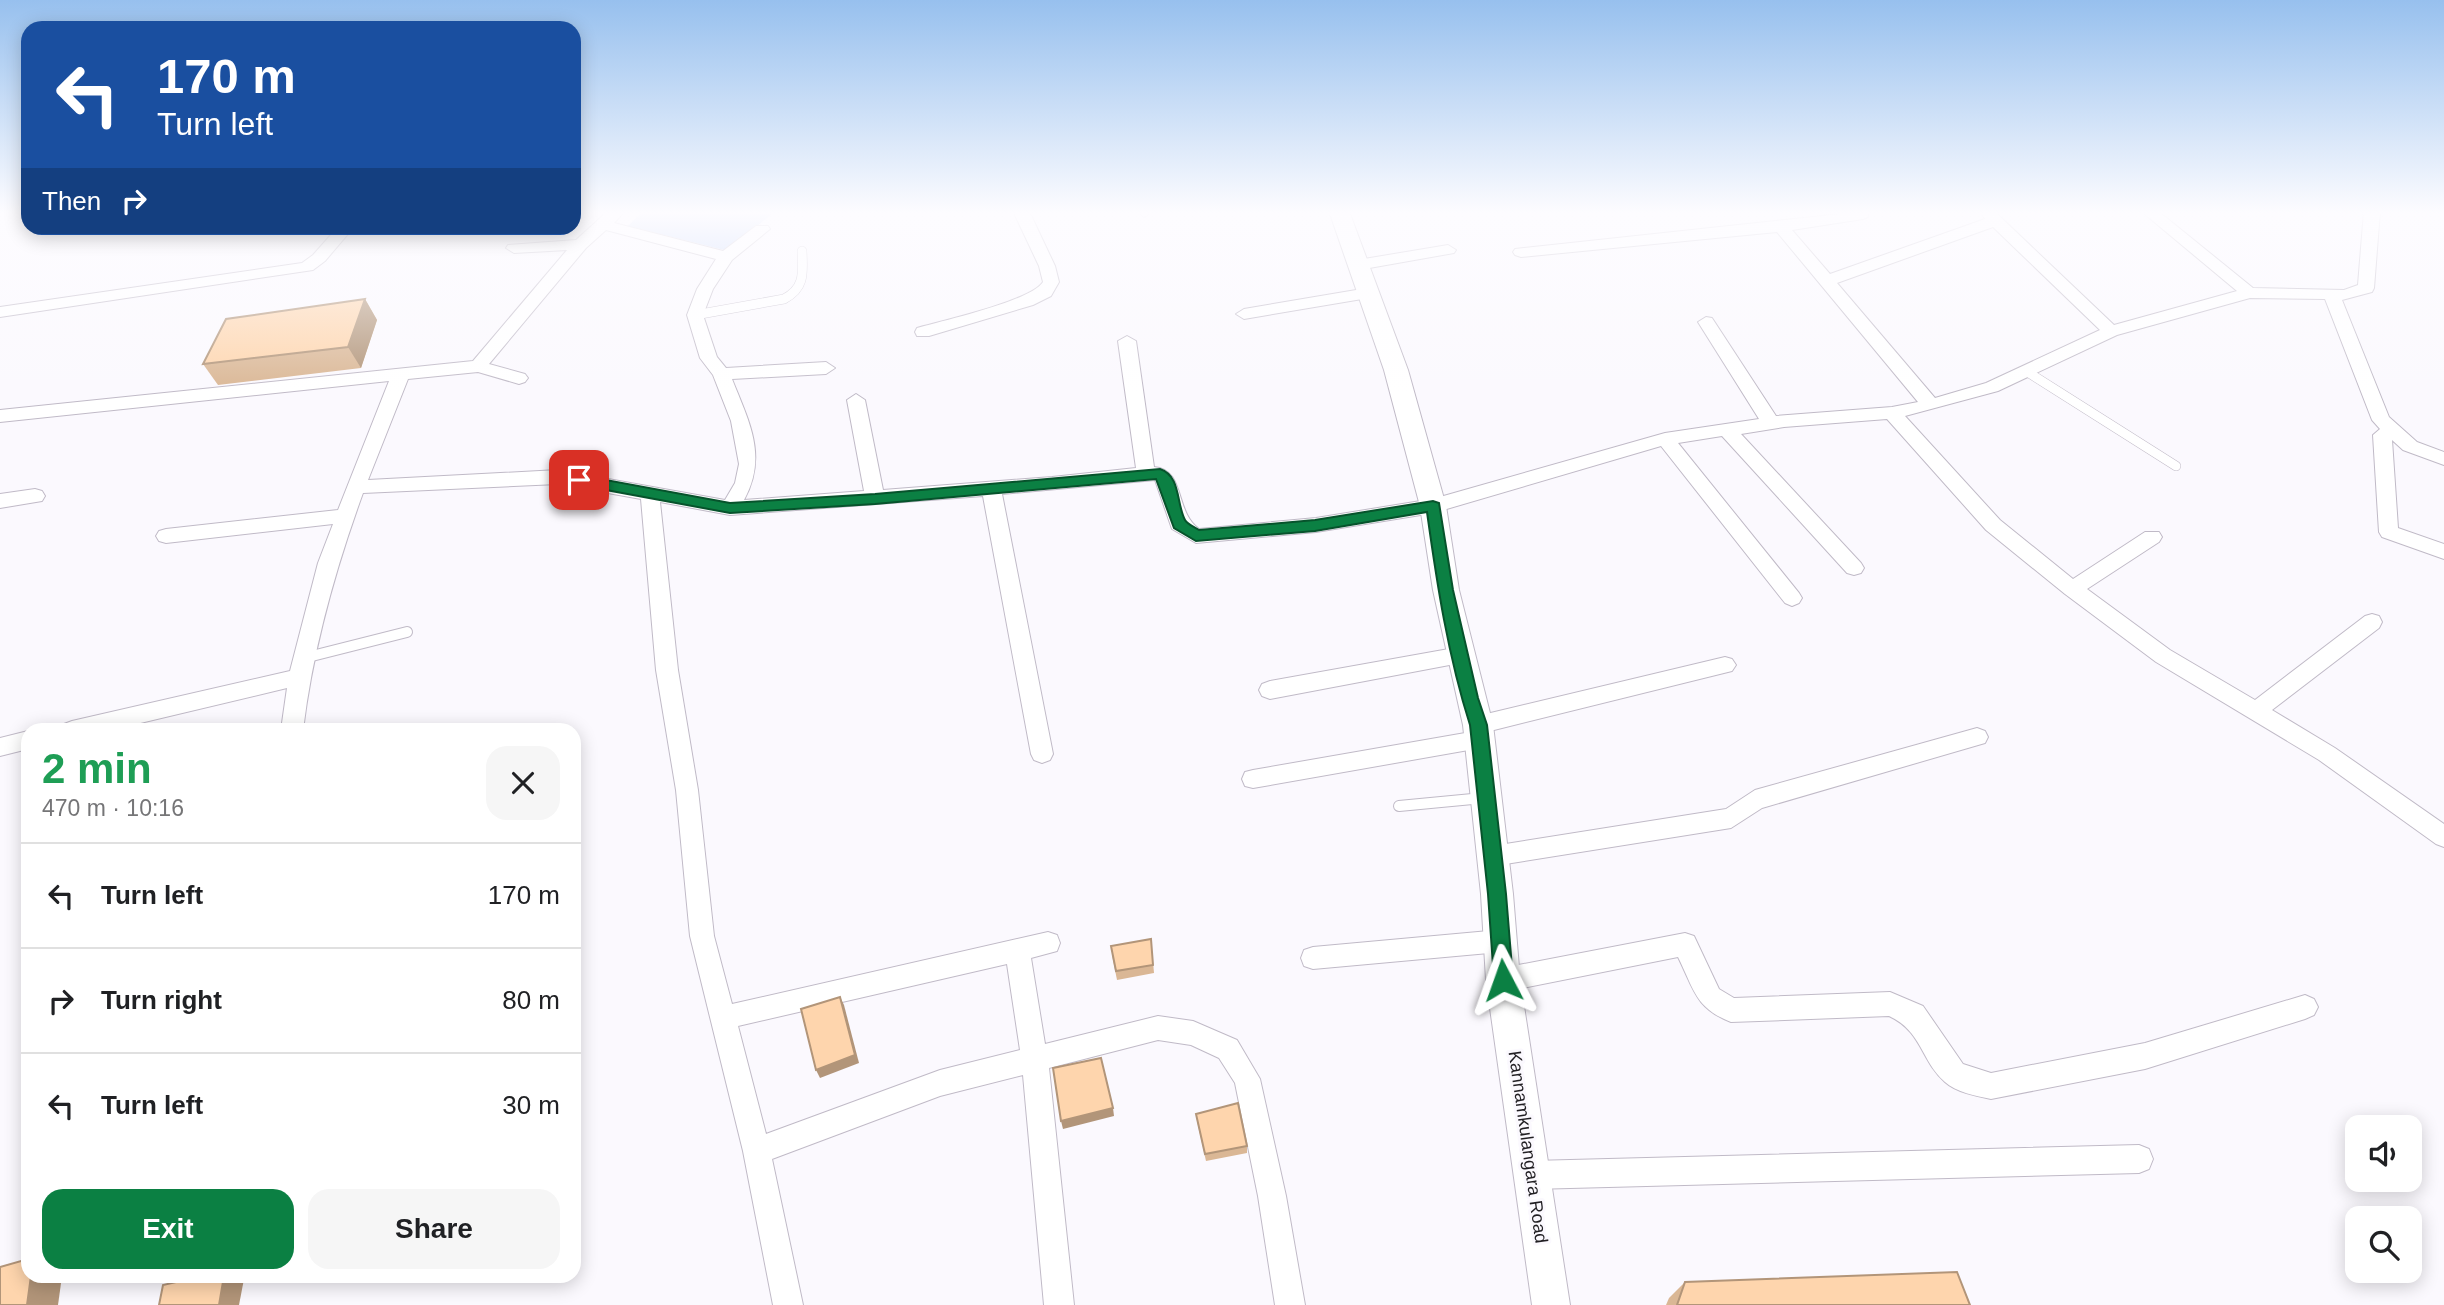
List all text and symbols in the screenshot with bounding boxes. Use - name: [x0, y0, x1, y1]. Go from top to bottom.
- icon: left: [42, 49, 133, 140]
- text: 170 m: [157, 49, 296, 103]
- text: Turn left: [157, 106, 273, 142]
- icon: right: [115, 182, 153, 220]
- text: Then: [42, 186, 101, 216]
- pin: [549, 450, 609, 510]
- icon: arrive: [560, 461, 598, 499]
- text: 2 min: [42, 745, 152, 792]
- button: close: [486, 746, 560, 820]
- text: 470 m · 10:16: [42, 795, 184, 821]
- icon: left: [42, 877, 80, 915]
- text: Turn left: [101, 880, 203, 910]
- text: 170 m: [488, 880, 560, 910]
- position arrow: [1466, 943, 1540, 1017]
- icon: right: [42, 982, 80, 1020]
- text: Turn right: [101, 985, 222, 1015]
- text: 80 m: [502, 985, 560, 1015]
- street label: Kannamkulangara Road: [1505, 1049, 1551, 1245]
- icon: left: [42, 1087, 80, 1125]
- text: Turn left: [101, 1090, 203, 1120]
- text: 30 m: [502, 1090, 560, 1120]
- map controls: [2345, 1115, 2422, 1283]
- button: sound: [2345, 1115, 2422, 1192]
- button: Exit: [42, 1189, 294, 1269]
- button: Share: [308, 1189, 560, 1269]
- button: search: [2345, 1206, 2422, 1283]

